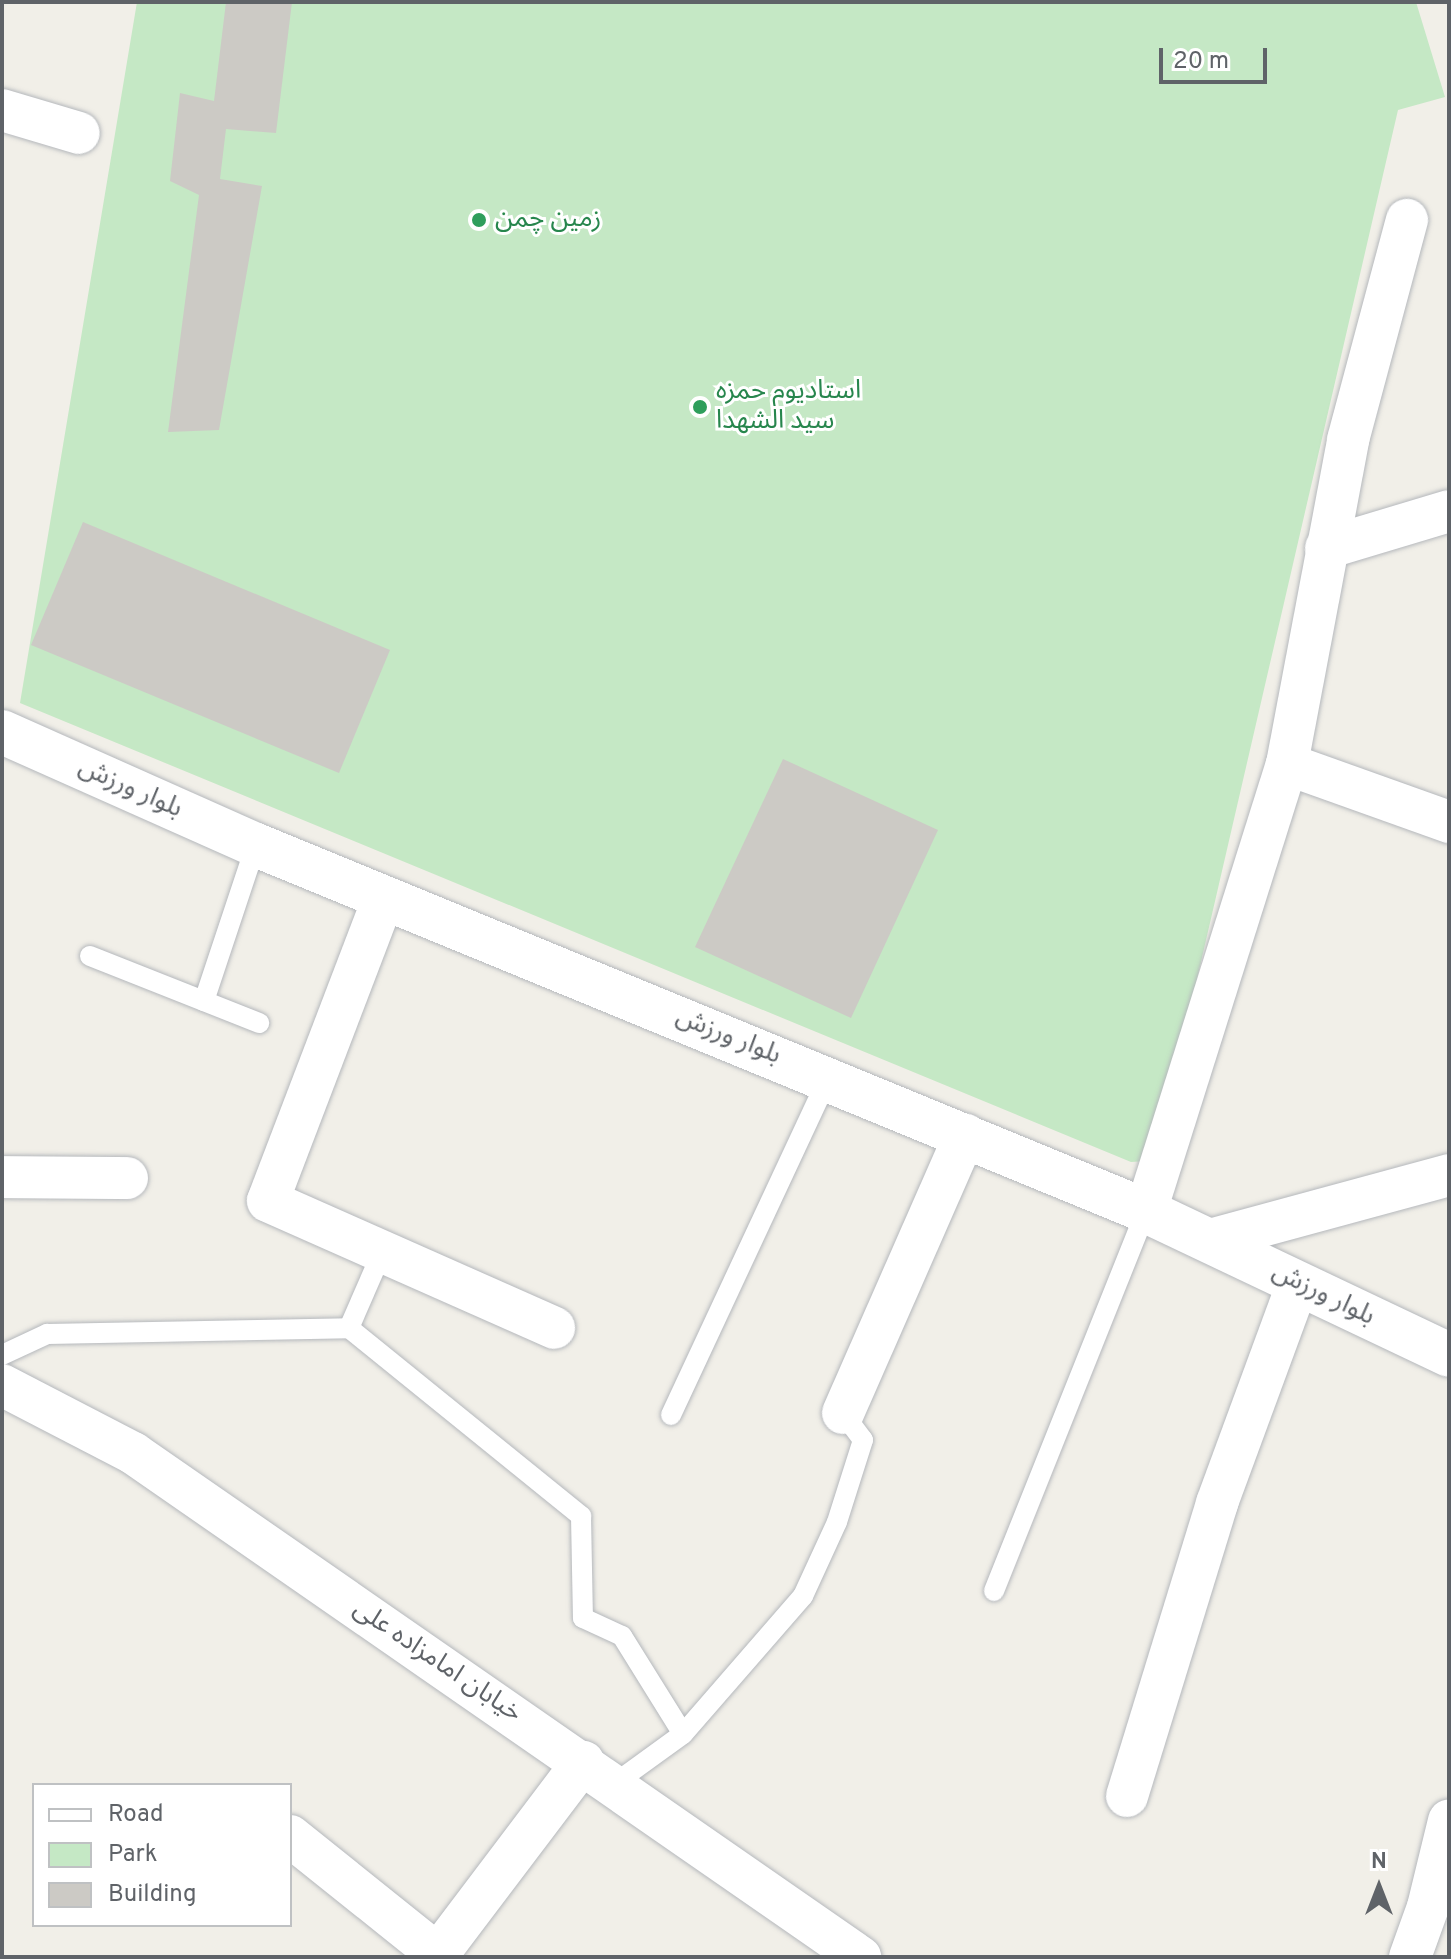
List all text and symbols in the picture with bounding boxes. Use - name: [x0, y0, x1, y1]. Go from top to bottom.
- scale bar: [1163, 32, 1271, 82]
- text: 20 m: [1173, 47, 1229, 77]
- place label: زمین چمن: [495, 204, 601, 236]
- marker: زمین چمن: [470, 211, 488, 229]
- place label: استادیوم حمزه سید الشهدا: [716, 376, 861, 438]
- marker: استادیوم حمزه سید الشهدا: [691, 398, 709, 416]
- street label: بلوار ورزش: [73, 752, 187, 826]
- street label: بلوار ورزش: [671, 1002, 785, 1072]
- street label: بلوار ورزش: [1267, 1257, 1379, 1333]
- street label: خیابان امامزاده علی: [347, 1594, 527, 1730]
- legend: [32, 1783, 292, 1927]
- text: Road: [108, 1800, 164, 1830]
- text: Park: [108, 1840, 158, 1870]
- north arrow: [1339, 1847, 1419, 1927]
- text: N: [1371, 1849, 1387, 1876]
- text: Building: [108, 1880, 197, 1910]

